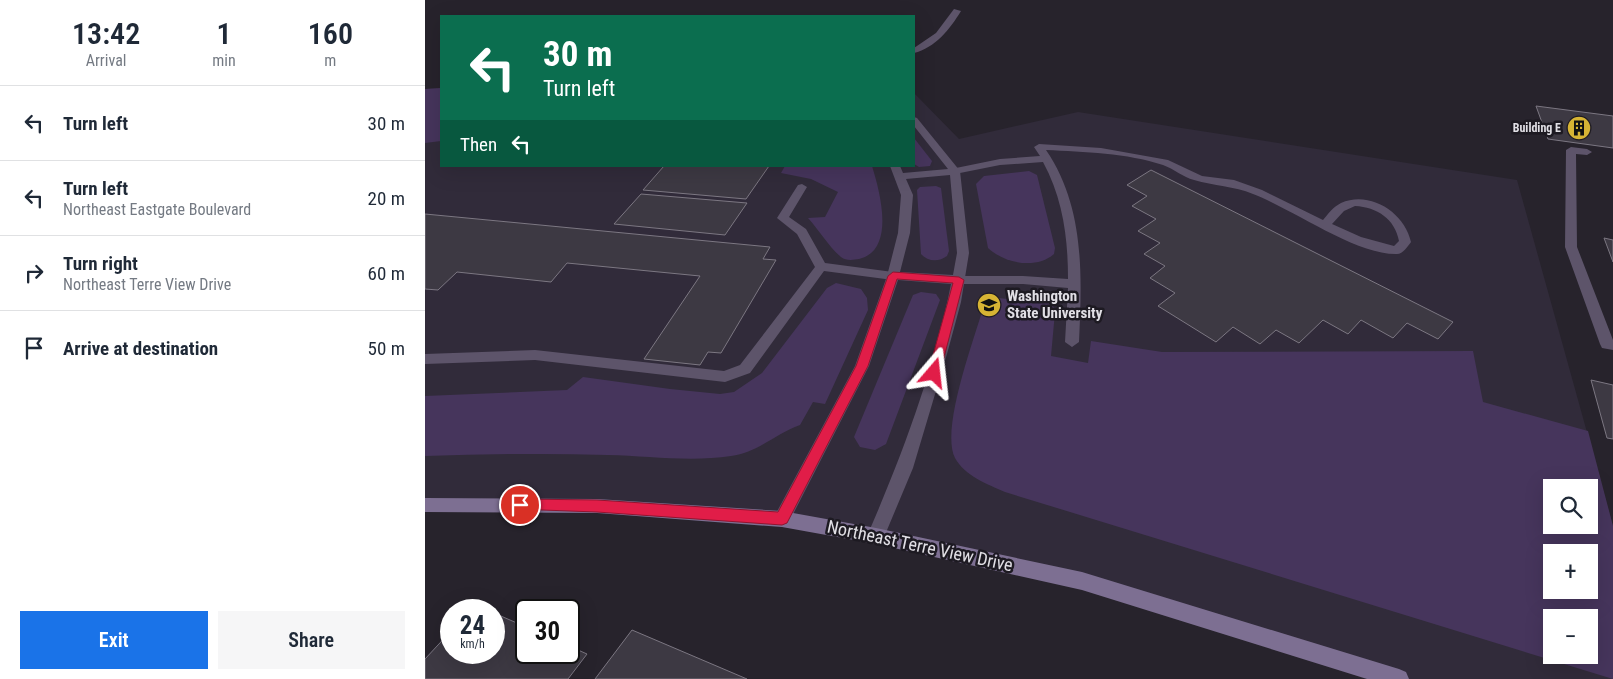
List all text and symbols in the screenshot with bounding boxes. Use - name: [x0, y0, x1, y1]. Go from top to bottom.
- text: 13:42: [72, 16, 140, 51]
- text: 1: [216, 16, 232, 51]
- text: 160: [308, 16, 353, 51]
- text: 30 m: [543, 34, 612, 75]
- icon: left: [460, 35, 525, 100]
- text: Arrival: [86, 51, 126, 70]
- text: min: [212, 51, 236, 70]
- text: m: [324, 51, 336, 70]
- text: Turn left: [543, 76, 615, 101]
- icon: left: [20, 109, 48, 137]
- text: Turn left: [63, 112, 128, 135]
- text: 30 m: [368, 112, 405, 135]
- building icon: Building E: [1566, 115, 1592, 141]
- place label: Building E: [1513, 121, 1561, 135]
- icon: left: [507, 130, 535, 158]
- text: Then: [460, 133, 497, 156]
- text: Turn left: [63, 177, 128, 200]
- icon: left: [20, 184, 48, 212]
- text: 20 m: [368, 187, 405, 210]
- text: Northeast Eastgate Boulevard: [63, 200, 251, 219]
- text: Turn right: [63, 252, 138, 275]
- icon: right: [20, 259, 48, 287]
- text: 60 m: [368, 262, 405, 285]
- text: Northeast Terre View Drive: [63, 275, 231, 294]
- place label: Washington State University: [1007, 287, 1103, 322]
- school or university icon: Washington State University: [976, 292, 1002, 318]
- icon: arrive: [20, 334, 48, 362]
- text: Arrive at destination: [63, 337, 218, 360]
- text: 50 m: [368, 337, 405, 360]
- position arrow: [907, 346, 959, 398]
- map controls: [1543, 479, 1598, 664]
- button: search: [1543, 479, 1598, 534]
- pin: [499, 484, 541, 526]
- icon: arrive: [506, 491, 534, 519]
- street label: Northeast Terre View Drive: [825, 516, 1015, 575]
- button: +: [1543, 544, 1598, 599]
- speed limit sign: 30: [515, 599, 580, 664]
- button: −: [1543, 609, 1598, 664]
- button: Exit: [20, 611, 208, 669]
- button: Share: [218, 611, 405, 669]
- text: 24: [460, 611, 485, 640]
- text: km/h: [460, 637, 485, 651]

